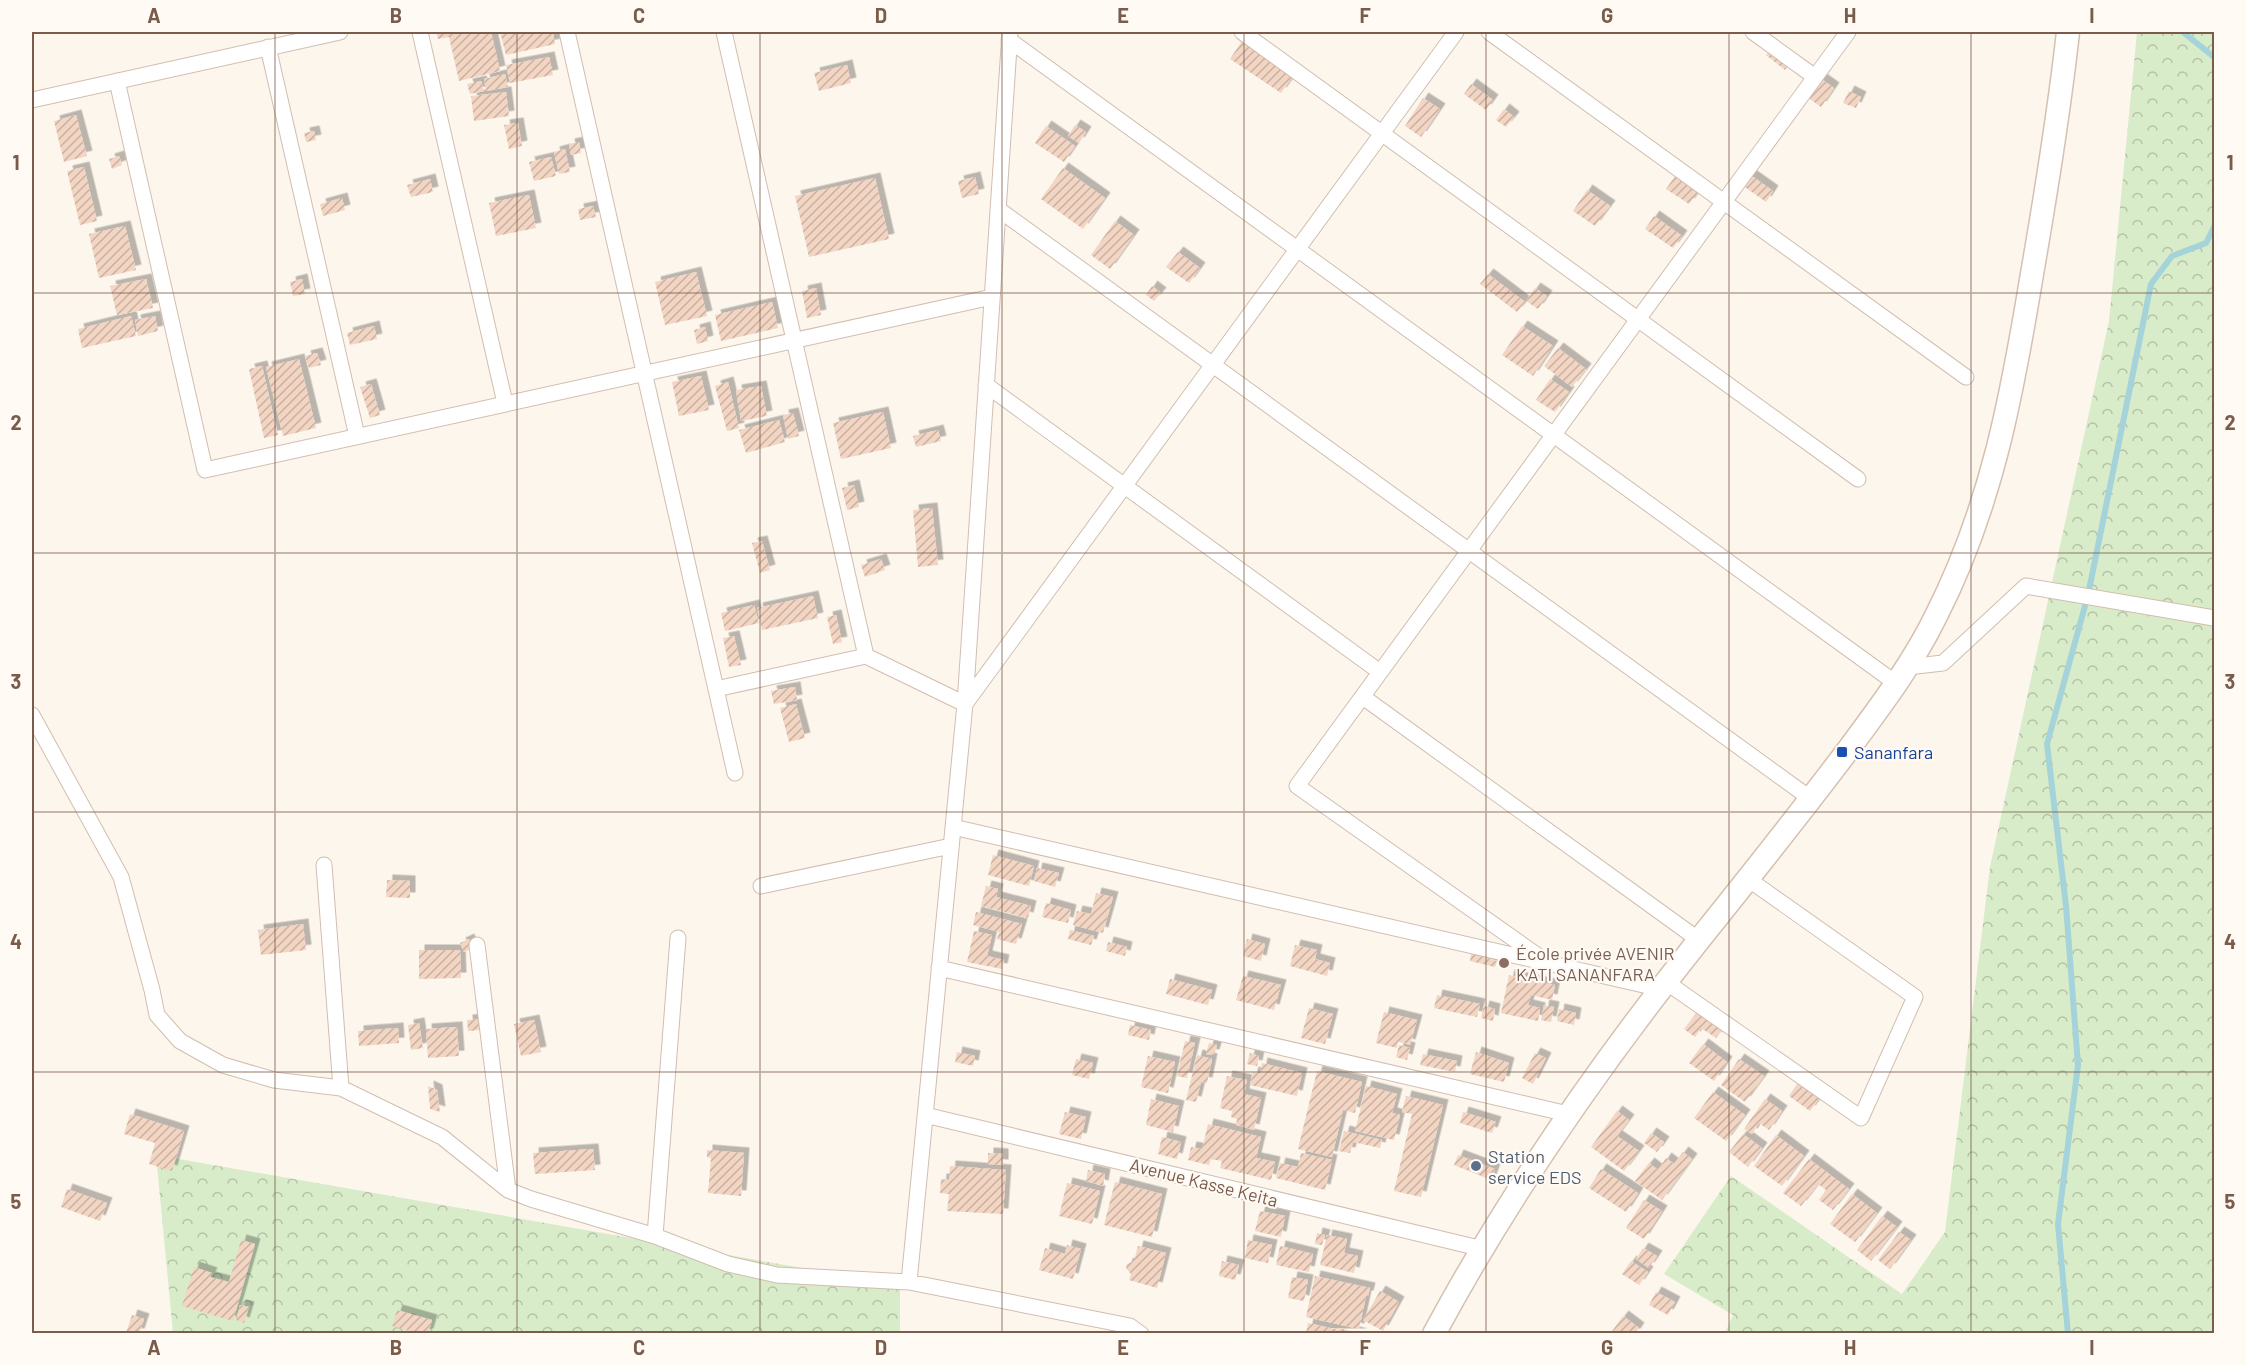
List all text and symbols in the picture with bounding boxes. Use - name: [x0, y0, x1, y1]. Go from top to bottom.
- text: A: [147, 3, 161, 27]
- text: B: [390, 3, 402, 27]
- text: C: [633, 3, 645, 27]
- text: D: [875, 3, 887, 27]
- text: E: [1117, 3, 1129, 27]
- text: F: [1359, 3, 1371, 27]
- text: G: [1601, 3, 1613, 27]
- text: H: [1844, 3, 1856, 27]
- text: I: [2089, 3, 2095, 27]
- text: 1: [12, 150, 20, 174]
- text: 1: [2226, 150, 2234, 174]
- text: 2: [10, 410, 22, 434]
- text: 2: [2224, 410, 2236, 434]
- text: 3: [11, 669, 21, 693]
- text: 3: [2225, 669, 2235, 693]
- place label: Sananfara: [1854, 741, 1933, 763]
- marker: Sananfara: [1835, 745, 1849, 759]
- text: 4: [10, 929, 22, 953]
- text: 4: [2224, 929, 2236, 953]
- place label: École privée AVENIR KATI SANANFARA: [1516, 942, 1675, 985]
- marker: École privée AVENIR KATI SANANFARA: [1497, 956, 1511, 970]
- place label: Station service EDS: [1488, 1145, 1581, 1188]
- street label: Avenue Kasse Keita: [1128, 1153, 1280, 1211]
- marker: Station service EDS: [1469, 1159, 1483, 1173]
- text: 5: [11, 1189, 22, 1213]
- text: 5: [2225, 1189, 2236, 1213]
- text: A: [147, 1335, 161, 1359]
- text: B: [390, 1335, 402, 1359]
- text: C: [633, 1335, 645, 1359]
- text: D: [875, 1335, 887, 1359]
- text: E: [1117, 1335, 1129, 1359]
- text: F: [1359, 1335, 1371, 1359]
- text: G: [1601, 1335, 1613, 1359]
- text: H: [1844, 1335, 1856, 1359]
- text: I: [2089, 1335, 2095, 1359]

